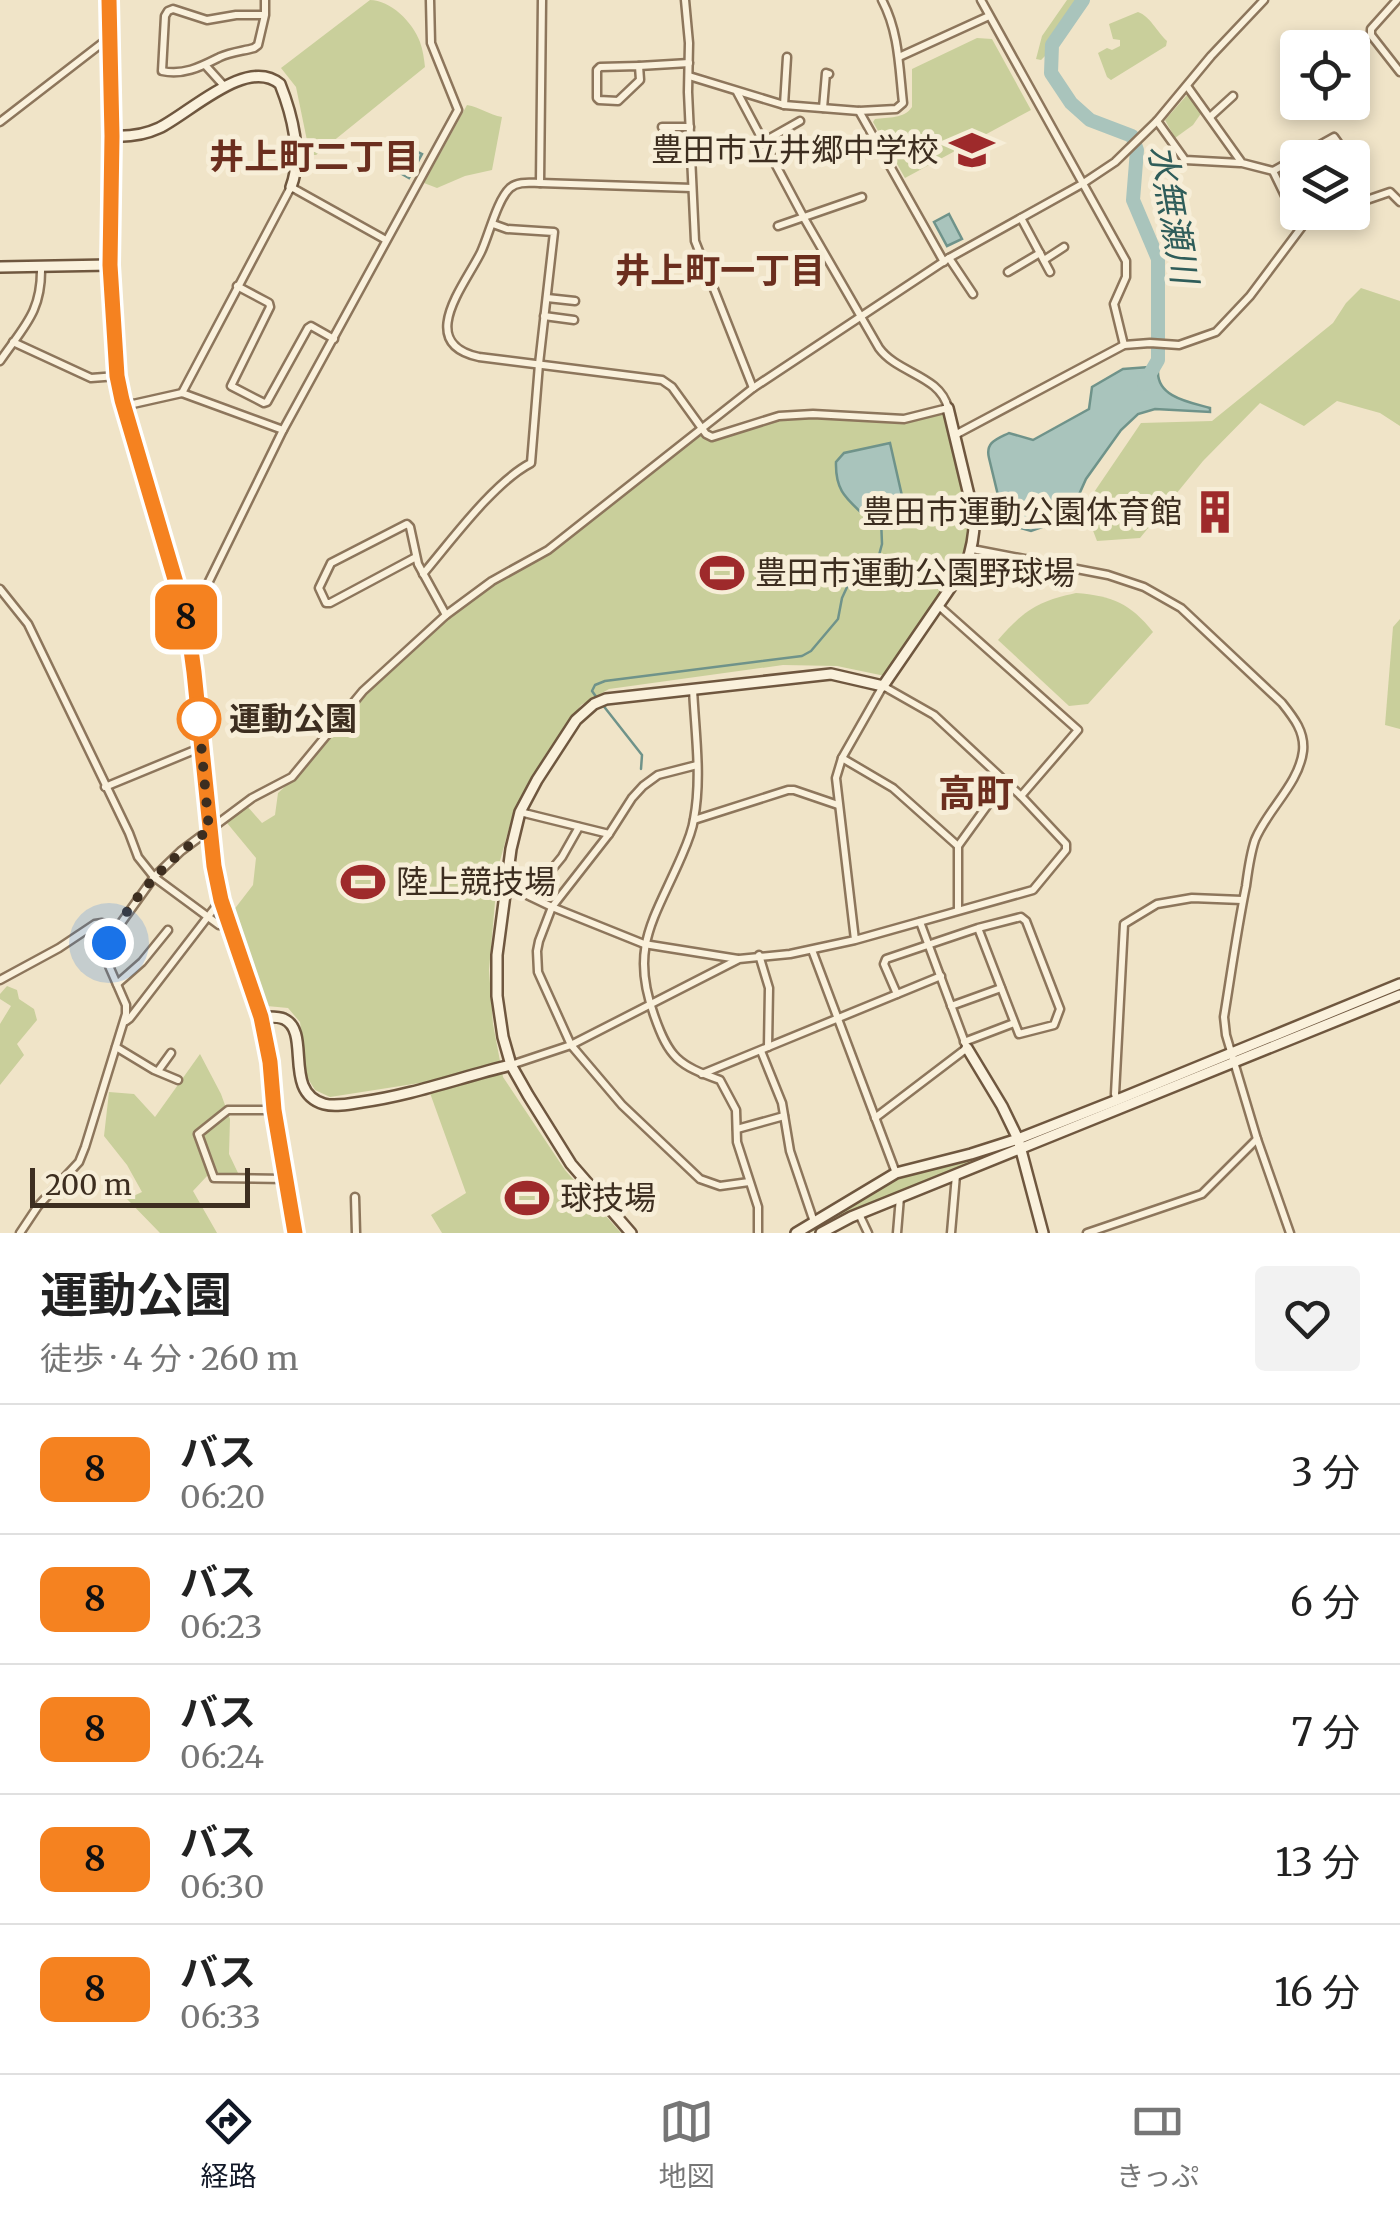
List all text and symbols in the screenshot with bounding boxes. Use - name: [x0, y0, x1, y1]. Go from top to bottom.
- map controls: [1280, 30, 1370, 230]
- button: locate: [1280, 30, 1370, 120]
- school or university icon: 豊田市立井郷中学校: [948, 126, 996, 174]
- place label: 豊田市立井郷中学校: [651, 130, 939, 170]
- district label: 井上町二丁目: [209, 135, 419, 179]
- button: layers: [1280, 140, 1370, 230]
- water label: 水無瀬川: [1139, 141, 1208, 291]
- district label: 井上町一丁目: [615, 249, 825, 293]
- building icon: 豊田市運動公園体育館: [1191, 488, 1239, 536]
- place label: 豊田市運動公園体育館: [862, 492, 1182, 532]
- sports icon: 豊田市運動公園野球場: [698, 549, 746, 597]
- place label: 豊田市運動公園野球場: [755, 553, 1075, 593]
- line badge: 8: [154, 584, 218, 650]
- text: 8: [175, 595, 197, 639]
- marker: 運動公園: [178, 698, 220, 740]
- place label: 運動公園: [229, 699, 357, 739]
- district label: 高町: [938, 770, 1014, 817]
- sports icon: 陸上競技場: [339, 858, 387, 906]
- place label: 陸上競技場: [396, 862, 556, 902]
- your location: [84, 918, 134, 968]
- scale bar: [30, 1163, 250, 1208]
- text: 200 m: [45, 1167, 132, 1203]
- sports icon: 球技場: [503, 1174, 551, 1222]
- place label: 球技場: [560, 1178, 656, 1218]
- text: 運動公園: [40, 1265, 232, 1325]
- button: heart: [1255, 1266, 1360, 1371]
- text: 徒歩 · 4 分 · 260 m: [40, 1339, 298, 1379]
- text: バス: [180, 1429, 256, 1476]
- text: 8: [84, 1447, 106, 1491]
- text: 3 分: [1291, 1449, 1360, 1496]
- text: 06:20: [180, 1477, 265, 1517]
- text: バス: [180, 1559, 256, 1606]
- text: 8: [84, 1577, 106, 1621]
- text: 6 分: [1290, 1579, 1360, 1626]
- text: 06:23: [180, 1607, 262, 1647]
- text: バス: [180, 1689, 256, 1736]
- text: 8: [84, 1707, 106, 1751]
- text: 7 分: [1291, 1709, 1360, 1756]
- text: 06:24: [180, 1737, 264, 1777]
- text: バス: [180, 1819, 256, 1866]
- text: 8: [84, 1837, 106, 1881]
- text: 13 分: [1275, 1839, 1360, 1886]
- text: 06:30: [180, 1867, 264, 1907]
- text: バス: [180, 1949, 256, 1996]
- text: 8: [84, 1967, 106, 2011]
- text: 16 分: [1274, 1969, 1360, 2016]
- text: 06:33: [180, 1997, 261, 2037]
- tab: 経路: [201, 2094, 257, 2194]
- tab: 地図: [659, 2094, 715, 2194]
- tab: きっぷ: [1116, 2094, 1199, 2194]

